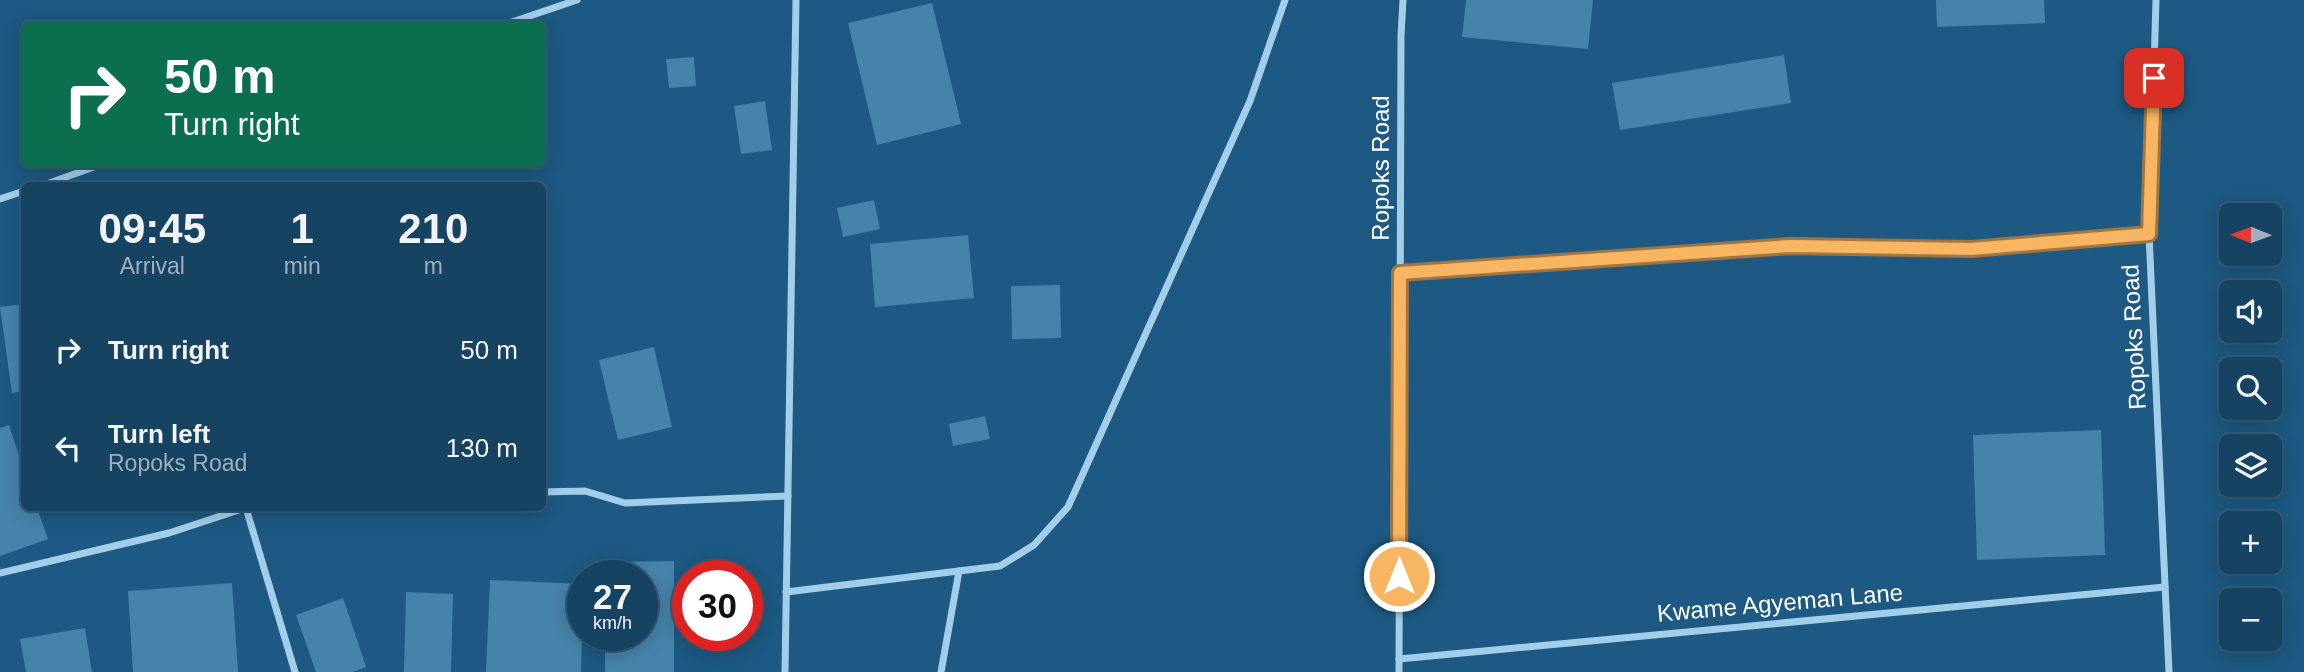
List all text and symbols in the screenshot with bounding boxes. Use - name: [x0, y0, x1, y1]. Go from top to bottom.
- pin: [2124, 48, 2184, 108]
- icon: right: [49, 49, 140, 140]
- text: 50 m: [164, 49, 276, 103]
- icon: arrive: [2135, 59, 2173, 97]
- street label: Ropoks Road: [1367, 95, 1394, 241]
- text: Turn right: [164, 106, 300, 142]
- north arrow: [2219, 203, 2282, 266]
- map controls: [2219, 203, 2282, 651]
- text: 09:45: [99, 205, 206, 252]
- text: 1: [290, 205, 314, 252]
- text: 210: [398, 205, 468, 252]
- text: Arrival: [120, 253, 185, 279]
- text: min: [284, 253, 321, 279]
- text: m: [424, 253, 443, 279]
- street label: Ropoks Road: [2116, 264, 2151, 410]
- button: sound: [2219, 280, 2282, 343]
- icon: right: [49, 331, 87, 369]
- text: Turn right: [108, 335, 229, 365]
- text: 50 m: [460, 335, 518, 365]
- button: search: [2219, 357, 2282, 420]
- text: Turn left: [108, 419, 210, 449]
- icon: left: [49, 429, 87, 467]
- text: 130 m: [446, 433, 518, 463]
- button: layers: [2219, 434, 2282, 497]
- text: Ropoks Road: [108, 450, 247, 476]
- button: +: [2219, 511, 2282, 574]
- position arrow: [1362, 539, 1436, 613]
- speed limit sign: 30: [672, 560, 763, 651]
- text: 27: [593, 577, 632, 616]
- street label: Kwame Agyeman Lane: [1656, 578, 1904, 627]
- button: −: [2219, 588, 2282, 651]
- text: km/h: [593, 613, 632, 633]

